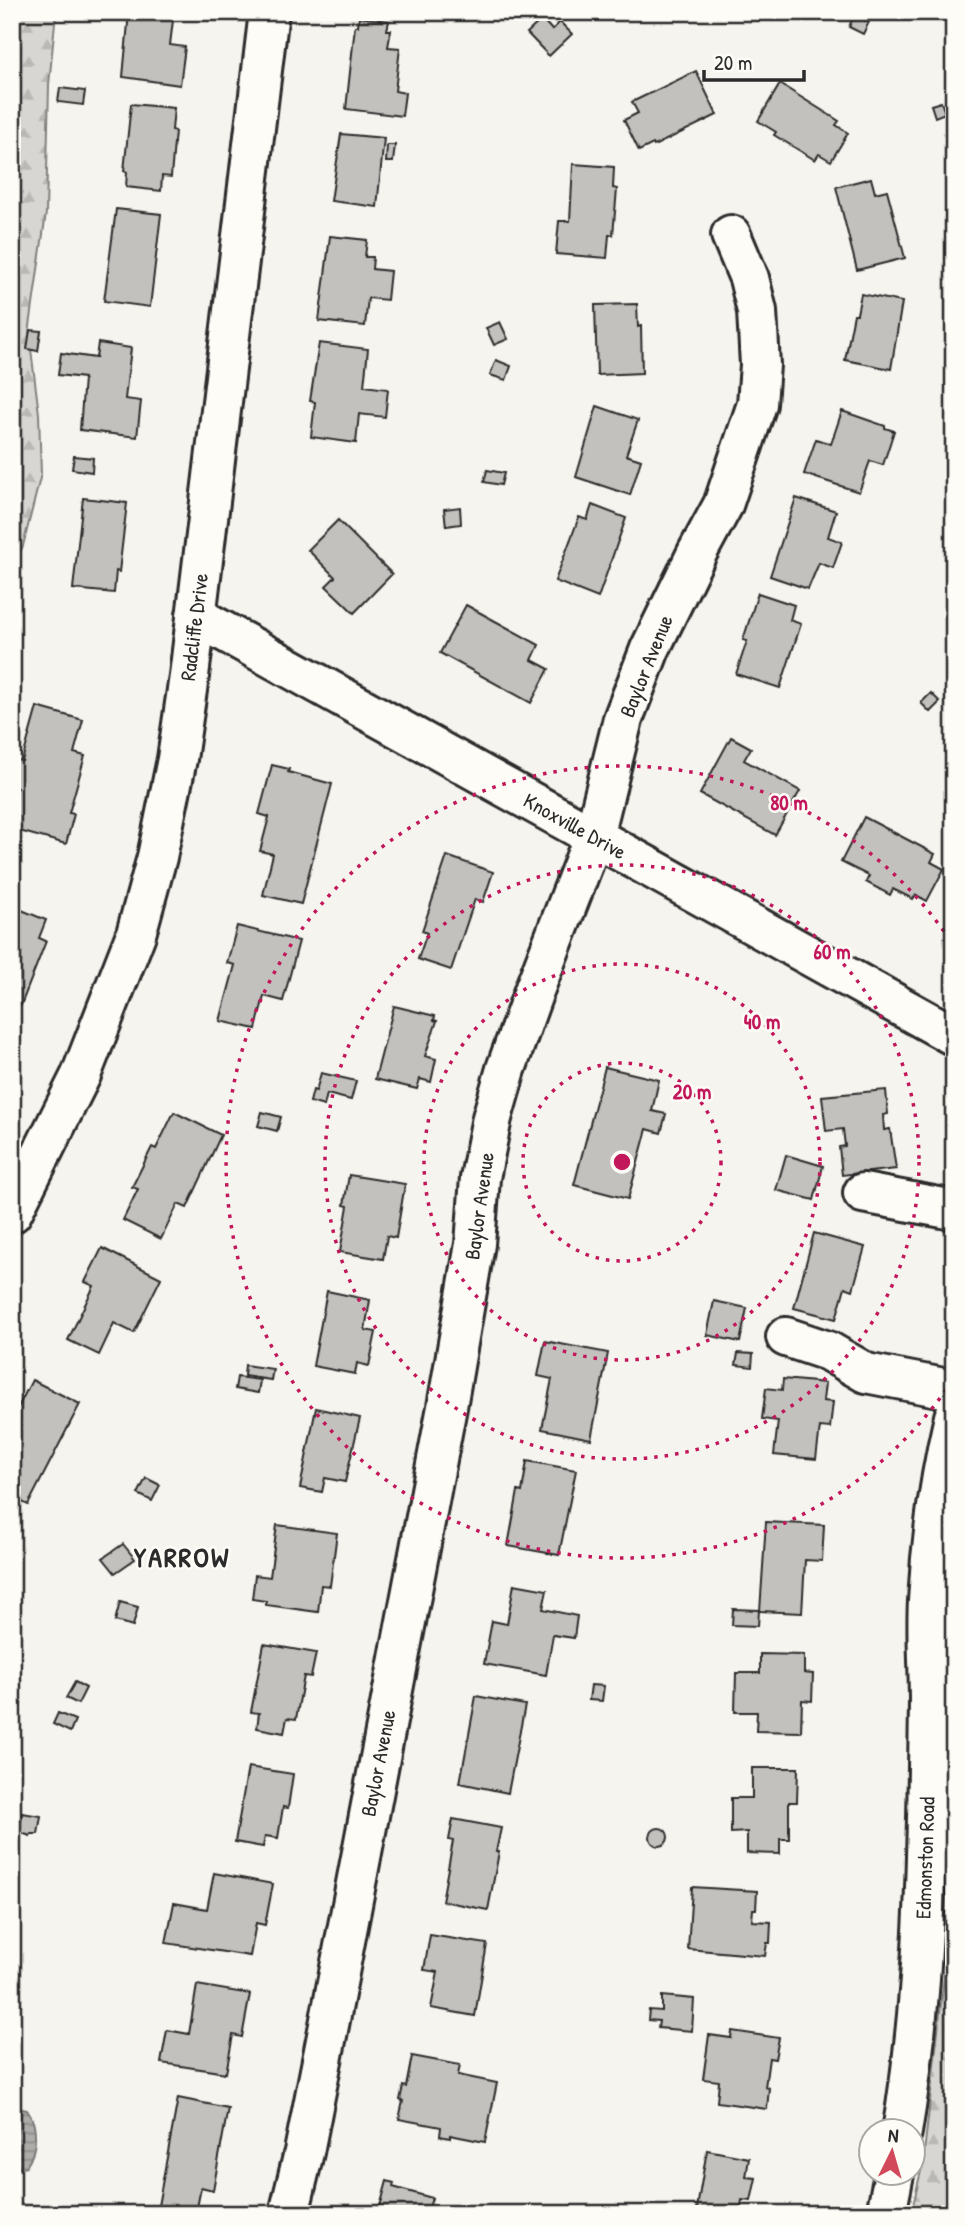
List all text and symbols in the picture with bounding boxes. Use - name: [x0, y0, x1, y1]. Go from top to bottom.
- scale bar: [704, 38, 803, 82]
- text: 20 m: [714, 48, 752, 77]
- street label: Radcliffe Drive: [173, 572, 215, 682]
- street label: Baylor Avenue: [612, 611, 680, 721]
- street label: Knoxville Drive: [518, 786, 632, 866]
- text: 80 m: [770, 788, 808, 817]
- text: 60 m: [814, 937, 850, 966]
- text: 40 m: [744, 1007, 780, 1036]
- text: 20 m: [673, 1077, 711, 1106]
- centre of rings: [610, 1150, 634, 1174]
- street label: Baylor Avenue: [457, 1151, 501, 1261]
- district label: YARROW: [134, 1538, 230, 1576]
- street label: Baylor Avenue: [353, 1707, 403, 1819]
- street label: Edmonston Road: [908, 1796, 942, 1920]
- north arrow: [858, 2118, 928, 2188]
- text: N: [887, 2122, 900, 2148]

